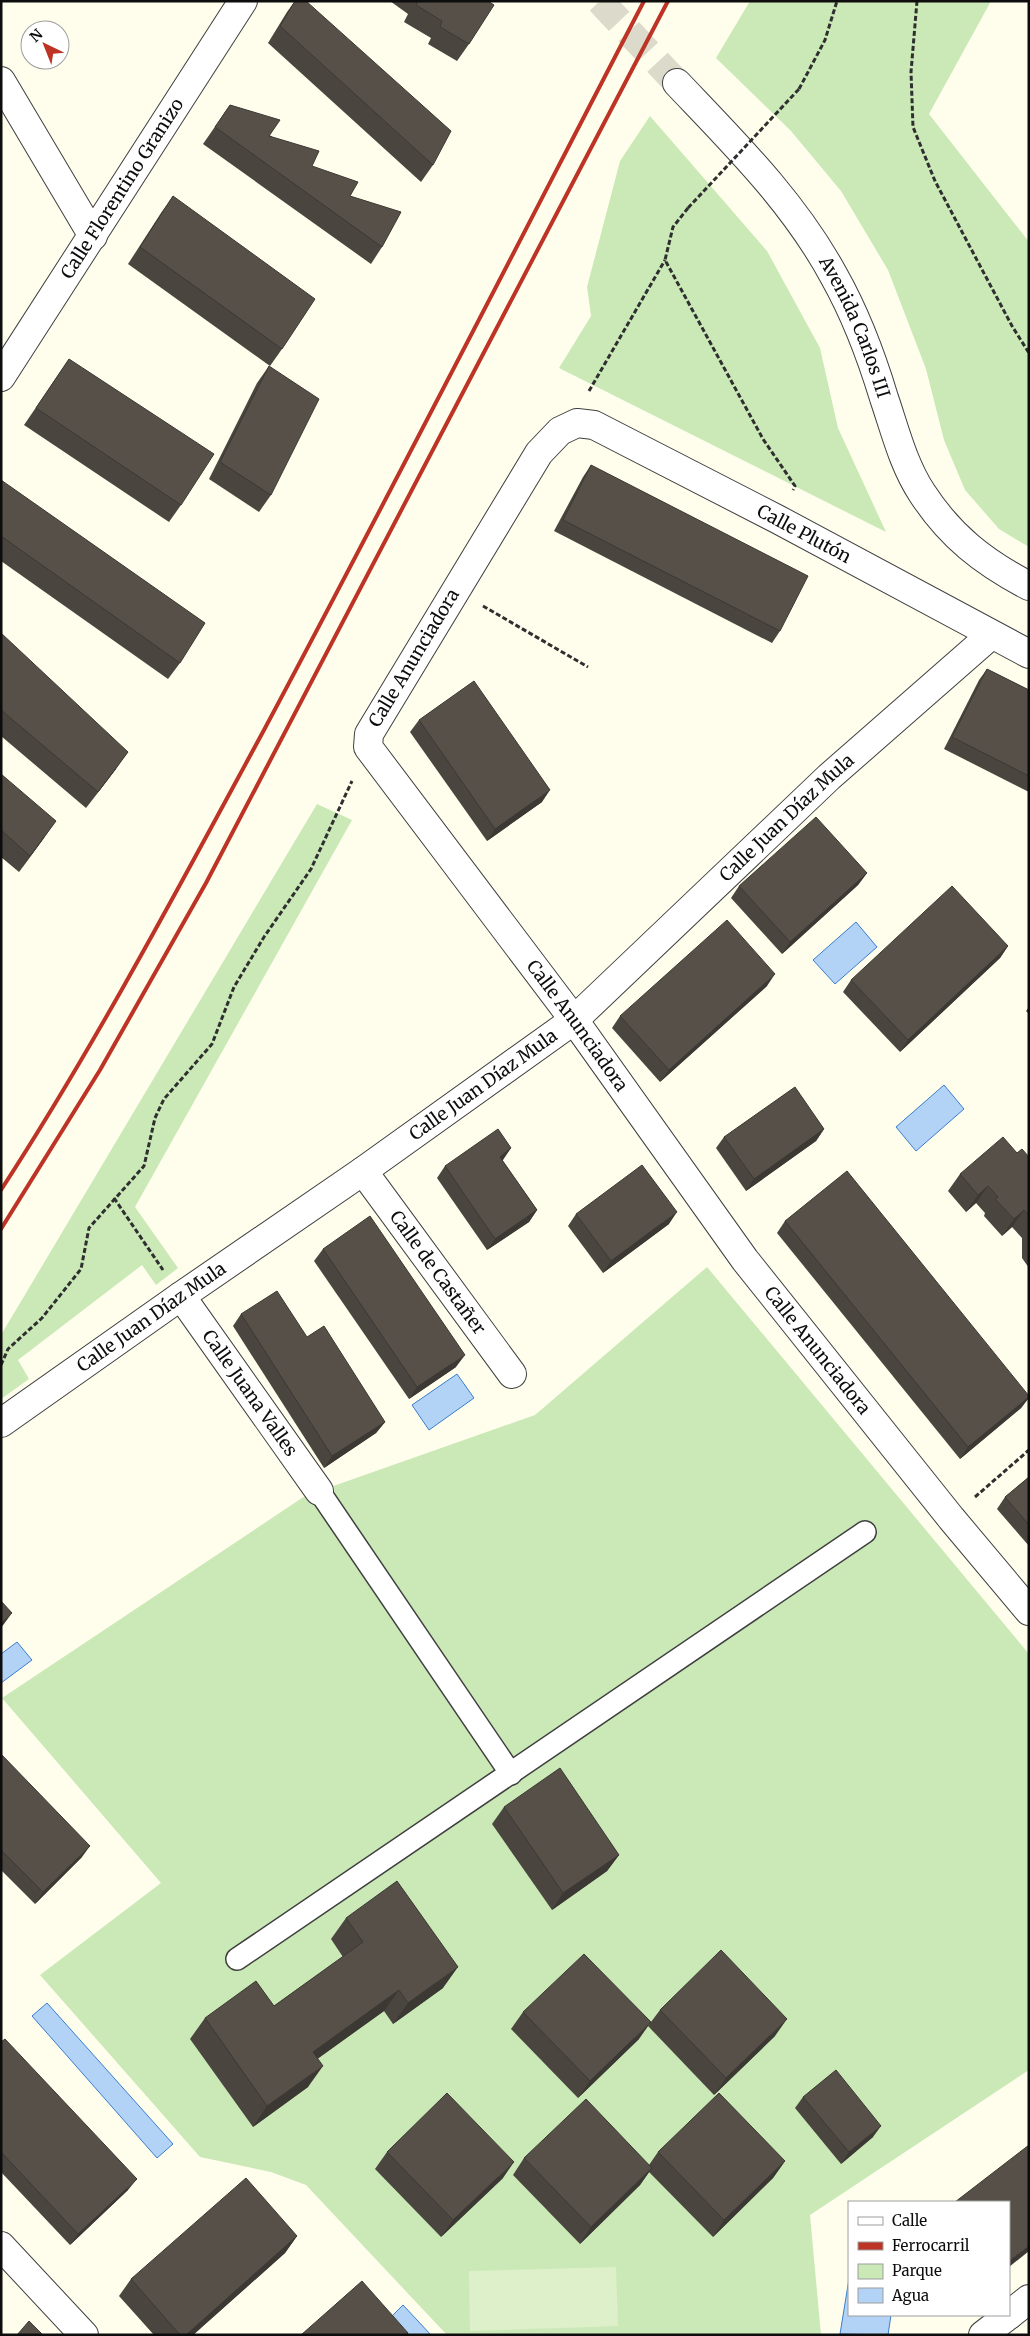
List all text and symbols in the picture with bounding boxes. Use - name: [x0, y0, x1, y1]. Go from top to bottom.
- north arrow: [20, 20, 70, 70]
- text: N: [26, 25, 46, 46]
- street label: Calle Florentino Granizo: [55, 94, 188, 283]
- street label: Avenida Carlos III: [814, 251, 895, 401]
- street label: Calle Plutón: [753, 499, 855, 568]
- street label: Calle Anunciadora: [363, 584, 464, 731]
- street label: Calle Juan Díaz Mula: [714, 748, 859, 886]
- street label: Calle Anunciadora: [522, 955, 634, 1096]
- street label: Calle Juan Díaz Mula: [404, 1024, 562, 1145]
- street label: Calle de Castañer: [385, 1206, 491, 1339]
- street label: Calle Juan Díaz Mula: [72, 1256, 230, 1377]
- street label: Calle Anunciadora: [760, 1282, 876, 1419]
- street label: Calle Juana Valles: [198, 1325, 303, 1461]
- legend: [848, 2201, 1010, 2316]
- text: Calle: [892, 2211, 927, 2230]
- text: Ferrocarril: [892, 2236, 970, 2255]
- text: Parque: [892, 2261, 942, 2280]
- text: Agua: [891, 2286, 929, 2305]

